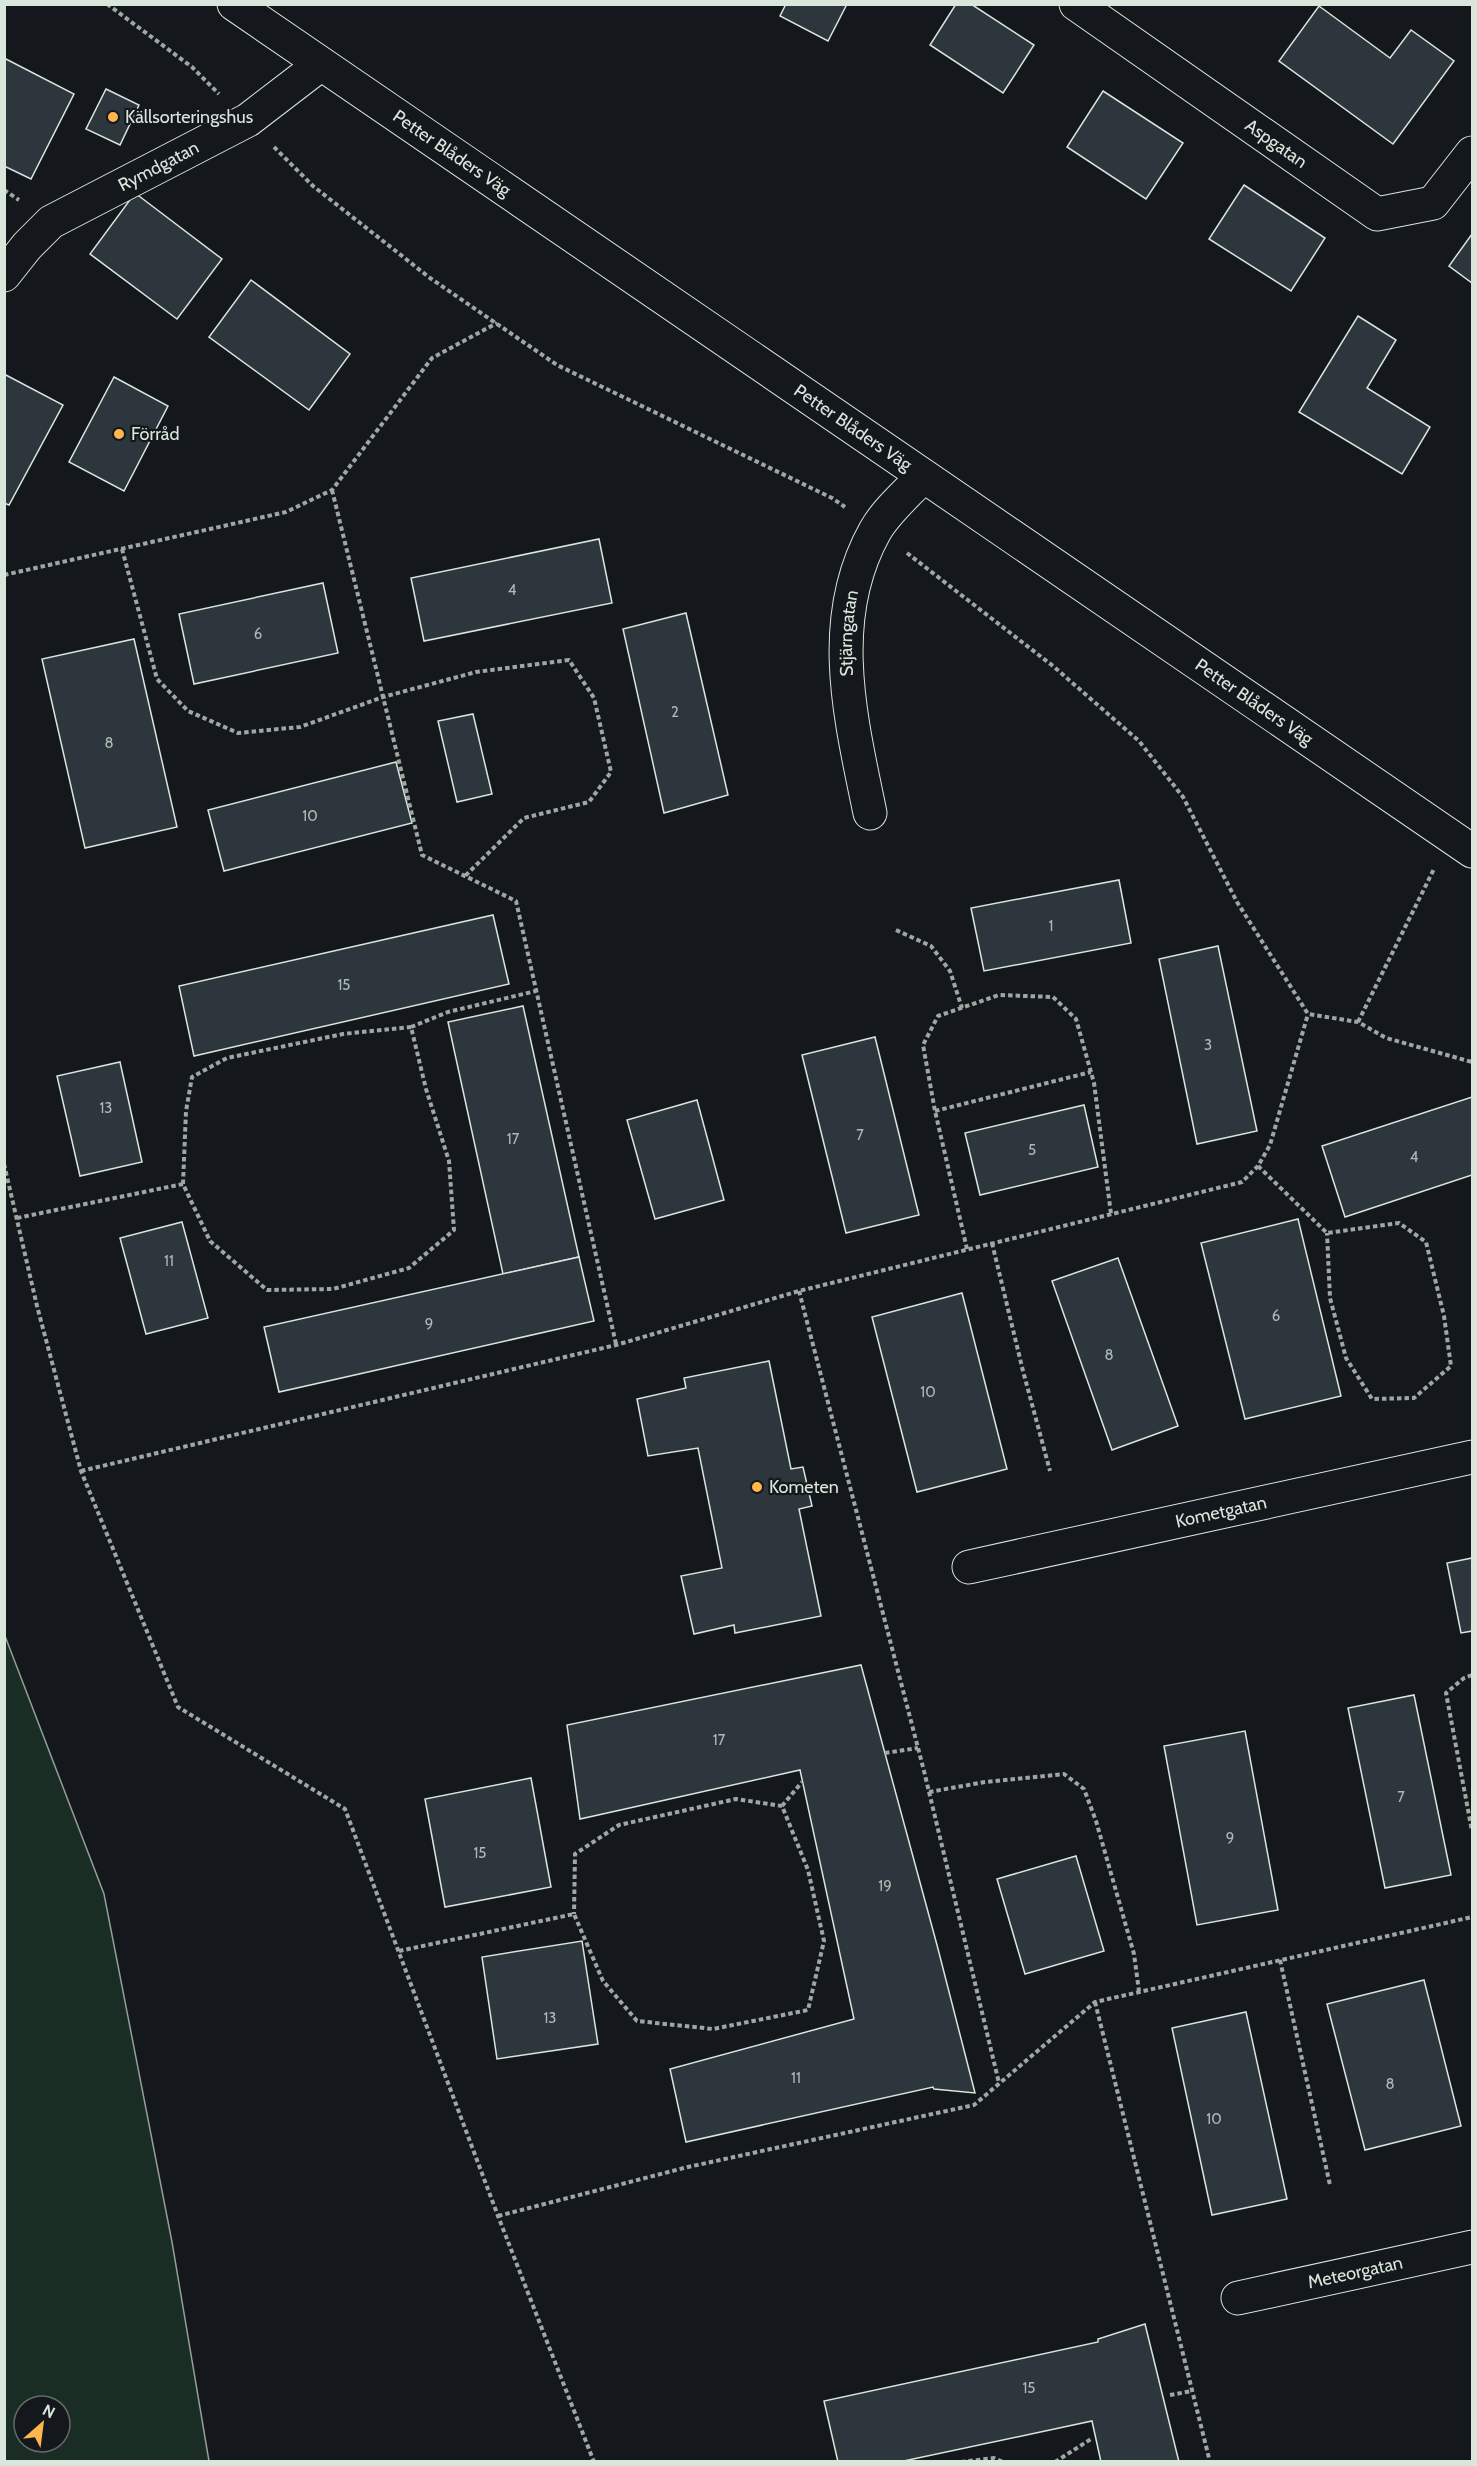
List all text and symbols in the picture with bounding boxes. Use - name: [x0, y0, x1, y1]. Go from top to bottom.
- street label: Petter Blåders Väg: [389, 105, 516, 202]
- place label: Källsorteringshus: [125, 106, 253, 128]
- marker: Källsorteringshus: [106, 110, 120, 124]
- street label: Aspgatan: [1241, 114, 1311, 173]
- street label: Rymdgatan: [114, 136, 203, 196]
- street label: Petter Blåders Väg: [790, 379, 917, 476]
- place label: Förråd: [131, 423, 179, 445]
- marker: Förråd: [112, 427, 126, 441]
- house number: 4: [508, 581, 517, 599]
- street label: Stjärngatan: [835, 588, 863, 677]
- house number: 6: [254, 625, 262, 643]
- street label: Petter Blåders Väg: [1191, 654, 1318, 751]
- house number: 2: [671, 703, 679, 721]
- house number: 8: [104, 734, 114, 752]
- house number: 10: [302, 807, 318, 825]
- house number: 1: [1049, 917, 1053, 935]
- house number: 15: [337, 976, 351, 994]
- house number: 3: [1204, 1036, 1212, 1054]
- house number: 13: [99, 1099, 113, 1117]
- house number: 7: [856, 1126, 864, 1144]
- house number: 17: [507, 1130, 520, 1148]
- house number: 5: [1028, 1141, 1036, 1159]
- house number: 4: [1410, 1148, 1419, 1166]
- house number: 11: [164, 1252, 174, 1270]
- house number: 6: [1272, 1307, 1280, 1325]
- house number: 9: [425, 1315, 433, 1333]
- house number: 8: [1104, 1346, 1114, 1364]
- house number: 10: [920, 1383, 936, 1401]
- place label: Kometen: [769, 1476, 839, 1498]
- marker: Kometen: [750, 1480, 764, 1494]
- street label: Kometgatan: [1173, 1491, 1269, 1533]
- house number: 17: [713, 1731, 726, 1749]
- house number: 7: [1397, 1788, 1405, 1806]
- house number: 9: [1226, 1829, 1234, 1847]
- house number: 15: [473, 1844, 487, 1862]
- house number: 19: [878, 1877, 892, 1895]
- house number: 13: [543, 2009, 557, 2027]
- house number: 11: [791, 2069, 801, 2087]
- house number: 8: [1385, 2075, 1395, 2093]
- house number: 10: [1206, 2110, 1222, 2128]
- street label: Meteorgatan: [1306, 2251, 1405, 2293]
- house number: 15: [1022, 2379, 1036, 2397]
- north arrow: [12, 2394, 72, 2454]
- text: N: [39, 2400, 58, 2422]

